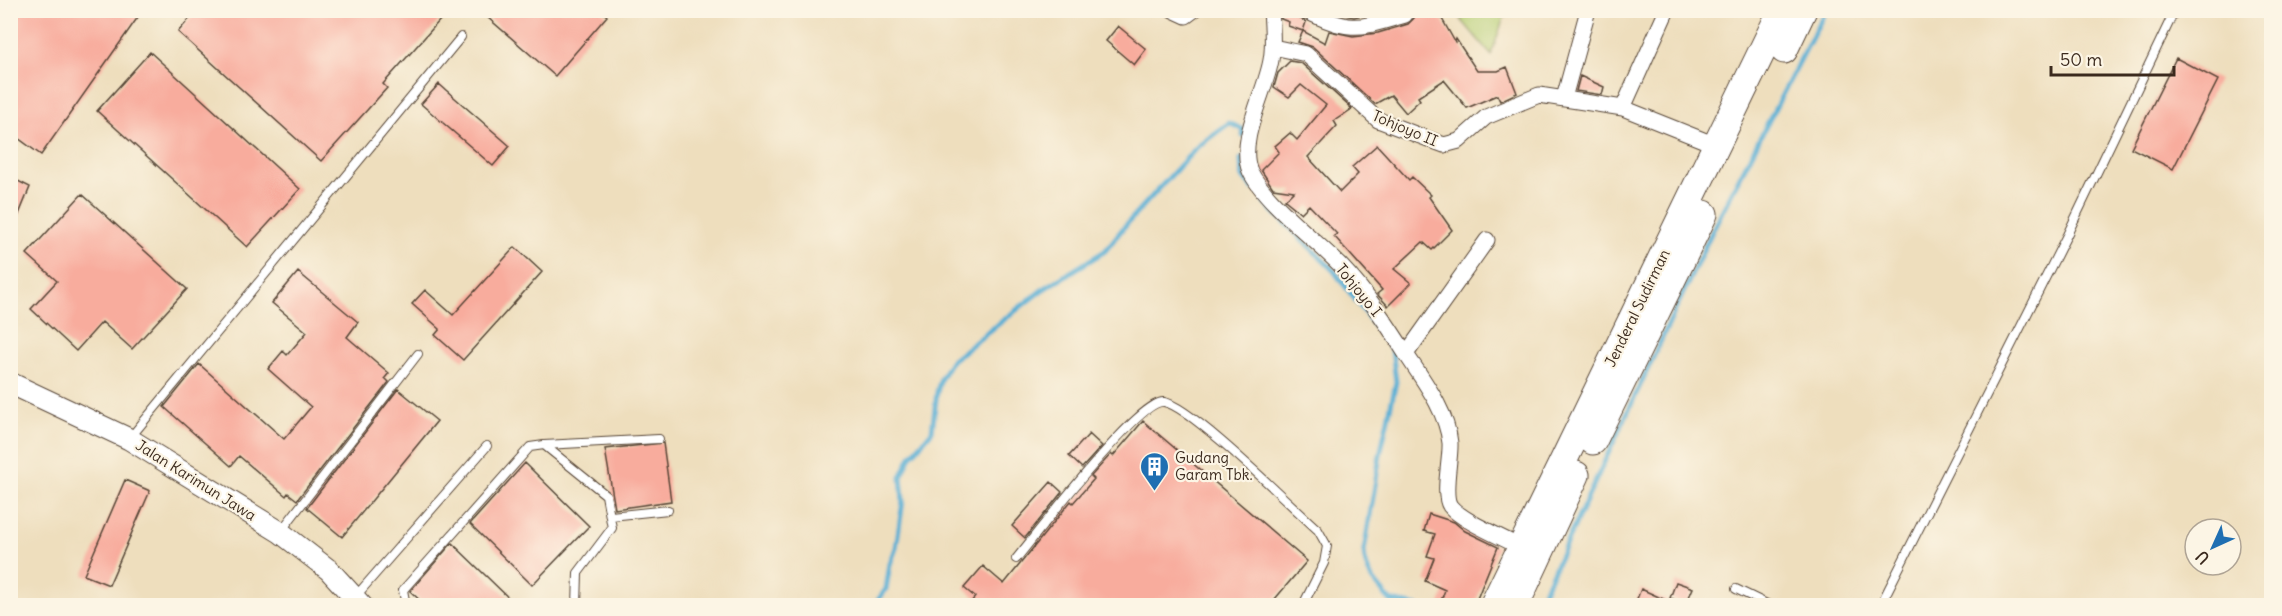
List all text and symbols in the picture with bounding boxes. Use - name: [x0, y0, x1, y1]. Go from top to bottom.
- scale bar: [2051, 39, 2174, 77]
- text: 50 m: [2060, 48, 2102, 71]
- street label: Tohjoyo II: [1369, 106, 1441, 150]
- street label: Jenderal Sudirman: [1600, 246, 1674, 370]
- street label: Tohjoyo I: [1332, 260, 1386, 320]
- street label: Jalan Karimun Jawa: [132, 435, 260, 525]
- place label: Gudang Garam Tbk.: [1175, 448, 1253, 484]
- building icon: Gudang Garam Tbk.: [1138, 450, 1170, 492]
- north arrow: [2183, 517, 2243, 577]
- text: U: [2191, 547, 2213, 569]

